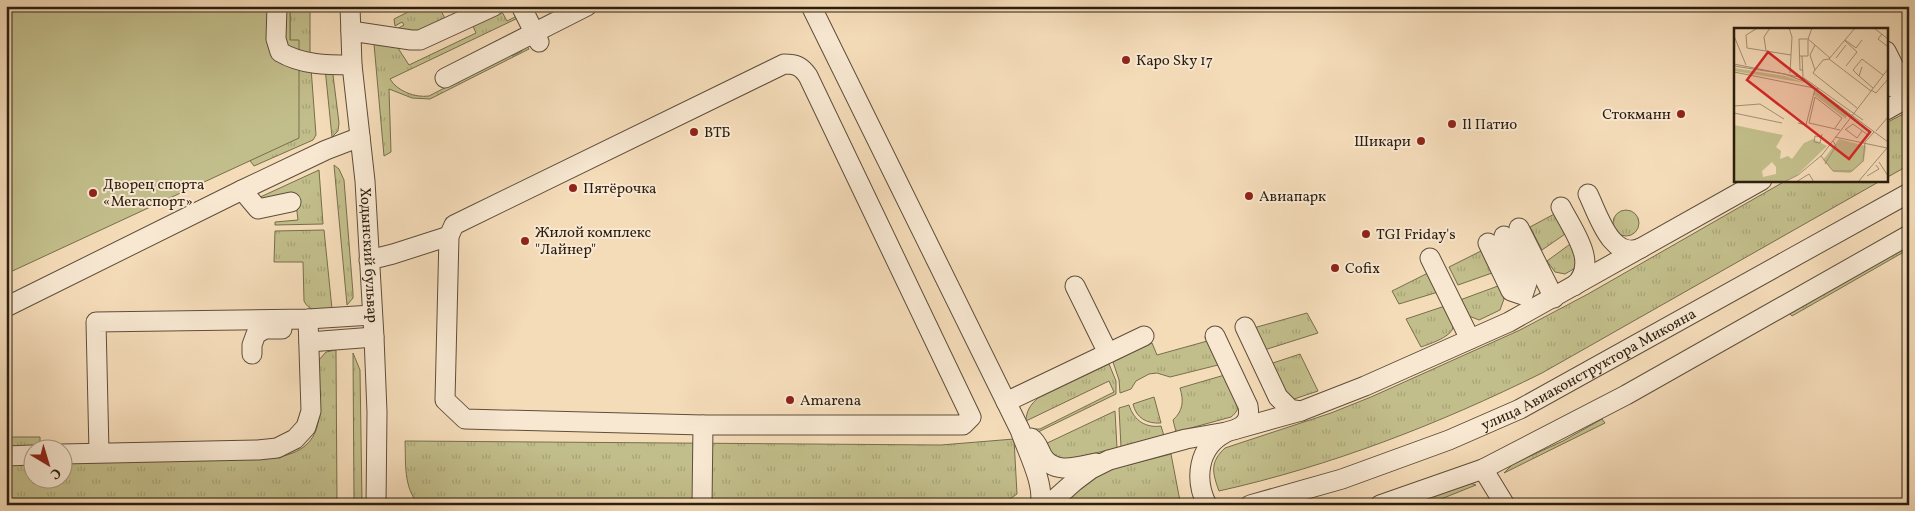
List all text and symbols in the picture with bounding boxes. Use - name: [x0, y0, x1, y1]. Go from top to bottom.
- inset map: [1734, 28, 1888, 181]
- place label: Каро Sky 17: [1136, 51, 1213, 72]
- marker: Каро Sky 17: [1120, 54, 1132, 66]
- place label: Стокманн: [1602, 105, 1671, 126]
- marker: Стокманн: [1675, 108, 1687, 120]
- place label: Il Патио: [1462, 115, 1517, 136]
- marker: Il Патио: [1446, 118, 1458, 130]
- place label: ВТБ: [704, 123, 731, 144]
- marker: ВТБ: [688, 126, 700, 138]
- place label: Шикари: [1354, 132, 1411, 153]
- marker: Шикари: [1415, 135, 1427, 147]
- place label: Дворец спорта «Мегаспорт»: [103, 175, 204, 213]
- place label: Пятёрочка: [583, 179, 657, 200]
- marker: Пятёрочка: [567, 182, 579, 194]
- marker: Дворец спорта «Мегаспорт»: [87, 187, 99, 199]
- street label: Ходынский бульвар: [353, 187, 382, 324]
- place label: Авиапарк: [1259, 187, 1326, 208]
- marker: Авиапарк: [1243, 190, 1255, 202]
- place label: Жилой комплекс "Лайнер": [535, 223, 652, 261]
- place label: TGI Friday's: [1376, 225, 1456, 246]
- marker: TGI Friday's: [1360, 228, 1372, 240]
- marker: Жилой комплекс "Лайнер": [519, 235, 531, 247]
- place label: Cofix: [1345, 259, 1380, 280]
- marker: Cofix: [1329, 262, 1341, 274]
- street label: улица Авиаконструктора Микояна: [1478, 304, 1700, 437]
- place label: Amarena: [800, 391, 861, 412]
- marker: Amarena: [784, 394, 796, 406]
- north arrow: [22, 438, 72, 488]
- text: С: [46, 463, 64, 483]

